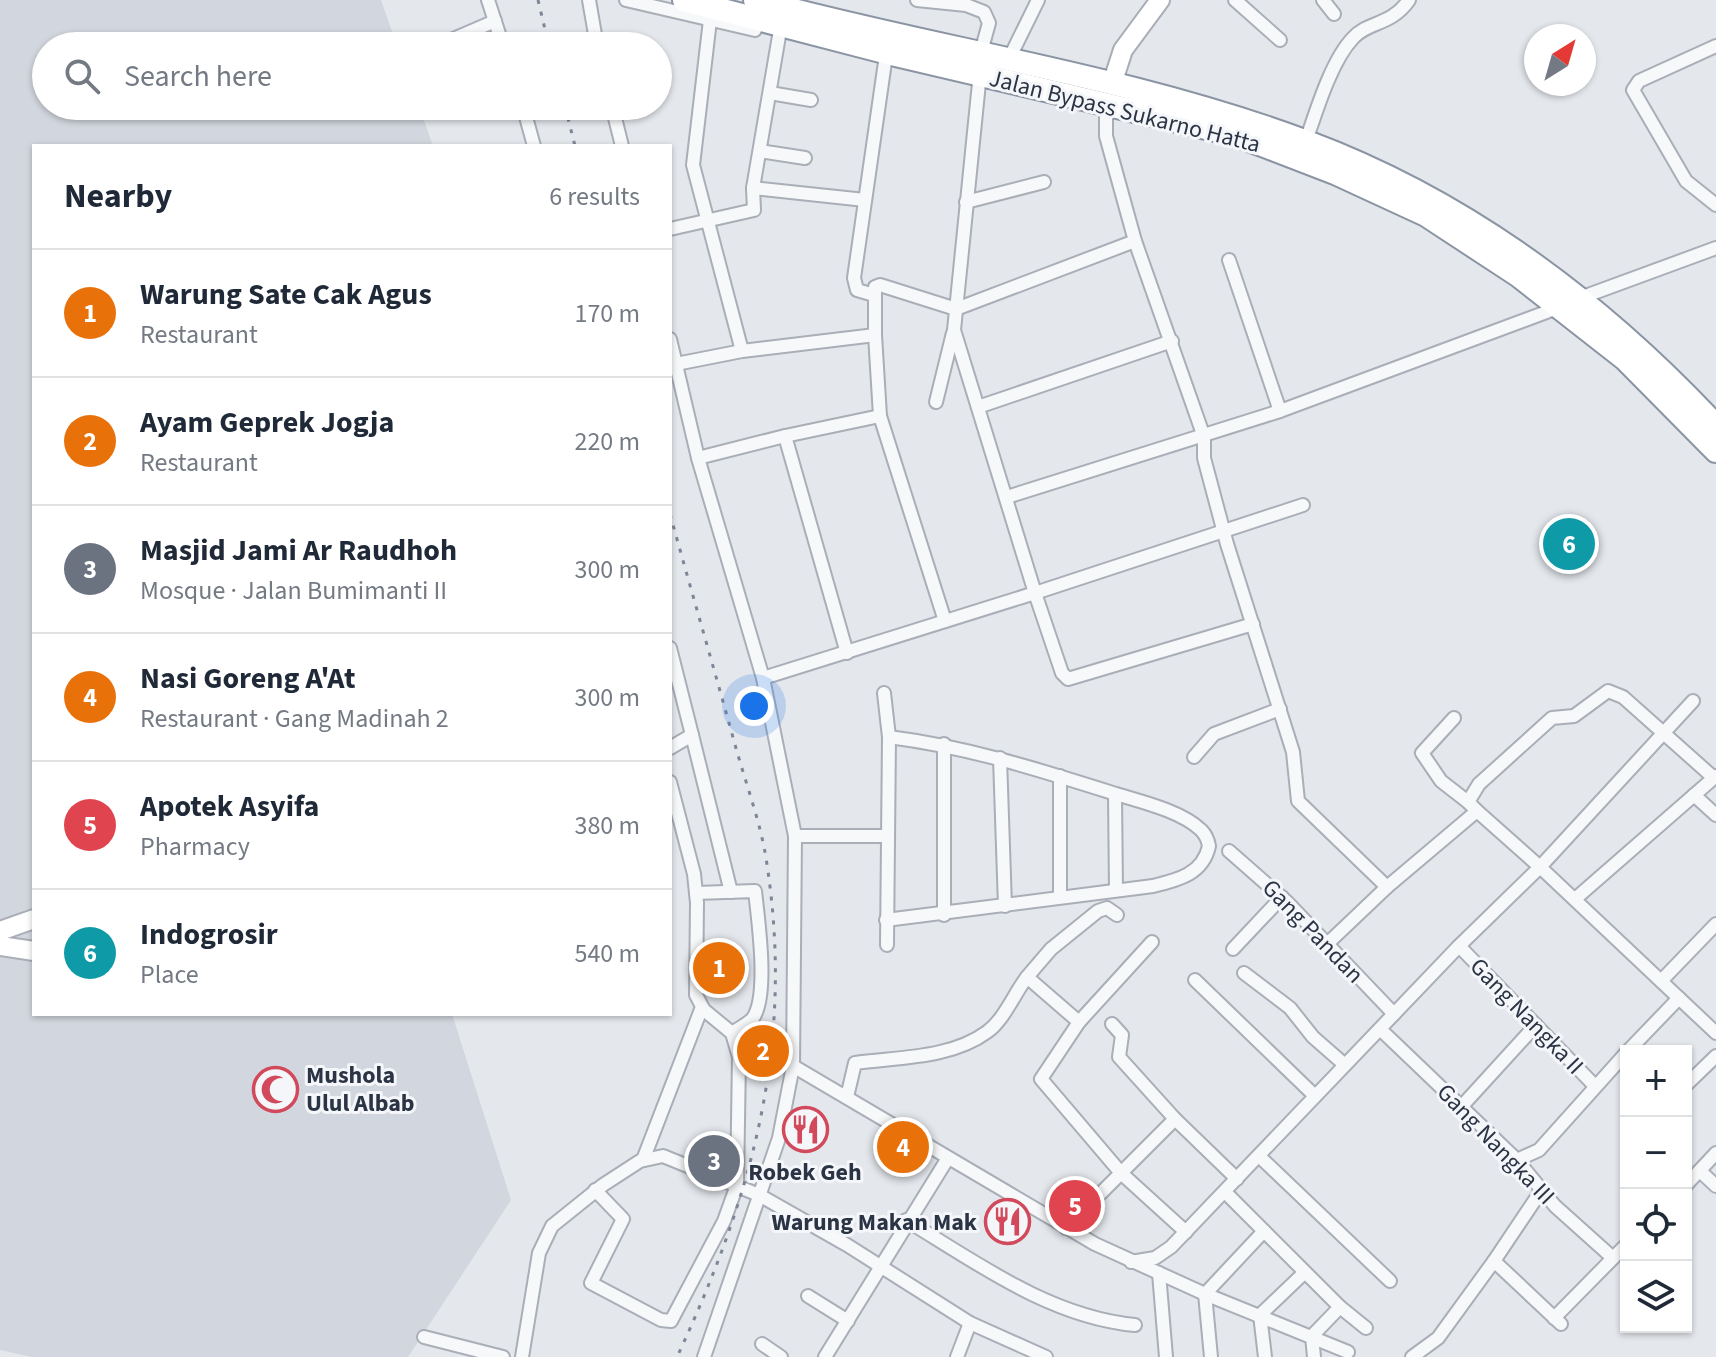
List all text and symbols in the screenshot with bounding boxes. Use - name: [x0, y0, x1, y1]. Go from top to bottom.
- north arrow: [1524, 24, 1596, 96]
- search box: [32, 32, 672, 120]
- icon: search: [60, 54, 104, 98]
- text: Search here: [124, 55, 272, 98]
- street label: Jalan Bypass Sukarno Hatta: [986, 61, 1264, 162]
- text: Nearby: [64, 172, 172, 221]
- text: 6 results: [549, 178, 640, 215]
- text: Warung Sate Cak Agus: [140, 273, 432, 316]
- text: 1: [83, 295, 97, 332]
- text: 170 m: [574, 295, 640, 332]
- text: Restaurant: [140, 316, 258, 353]
- text: Ayam Geprek Jogja: [140, 401, 394, 444]
- text: 2: [83, 423, 97, 460]
- text: 220 m: [574, 423, 640, 460]
- text: Restaurant: [140, 444, 258, 481]
- pin: 6: [1543, 514, 1595, 574]
- text: Masjid Jami Ar Raudhoh: [140, 529, 457, 572]
- text: 3: [83, 551, 97, 588]
- text: 300 m: [574, 551, 640, 588]
- text: Mosque · Jalan Bumimanti II: [140, 572, 447, 609]
- text: Nasi Goreng A'At: [140, 657, 355, 700]
- text: 4: [83, 679, 97, 716]
- text: 300 m: [574, 679, 640, 716]
- your location: [734, 686, 774, 726]
- text: Restaurant · Gang Madinah 2: [140, 700, 449, 737]
- text: Apotek Asyifa: [140, 785, 319, 828]
- text: 5: [83, 807, 97, 844]
- text: 380 m: [574, 807, 640, 844]
- text: Pharmacy: [140, 828, 250, 865]
- street label: Gang Pandan: [1254, 871, 1372, 991]
- text: Indogrosir: [140, 913, 278, 956]
- text: 6: [83, 935, 97, 972]
- text: 540 m: [574, 935, 640, 972]
- pin: 1: [693, 938, 745, 998]
- street label: Gang Nangka II: [1462, 950, 1592, 1083]
- text: Place: [140, 956, 199, 993]
- pin: 2: [737, 1021, 789, 1081]
- map controls: [1620, 1045, 1692, 1333]
- button: +: [1620, 1045, 1692, 1117]
- place label: Mushola Ulul Albab: [306, 1058, 415, 1121]
- mosque icon: Mushola Ulul Albab: [251, 1065, 299, 1113]
- street label: Gang Nangka III: [1428, 1076, 1563, 1213]
- restaurant icon: Robek Geh: [781, 1106, 829, 1154]
- pin: 4: [877, 1117, 929, 1177]
- button: −: [1620, 1117, 1692, 1189]
- pin: 3: [688, 1131, 740, 1191]
- place label: Robek Geh: [748, 1155, 862, 1190]
- pin: 5: [1049, 1176, 1101, 1236]
- button: locate: [1620, 1189, 1692, 1261]
- restaurant icon: Warung Makan Mak: [984, 1198, 1032, 1246]
- place label: Warung Makan Mak: [771, 1205, 978, 1240]
- button: layers: [1620, 1261, 1692, 1333]

